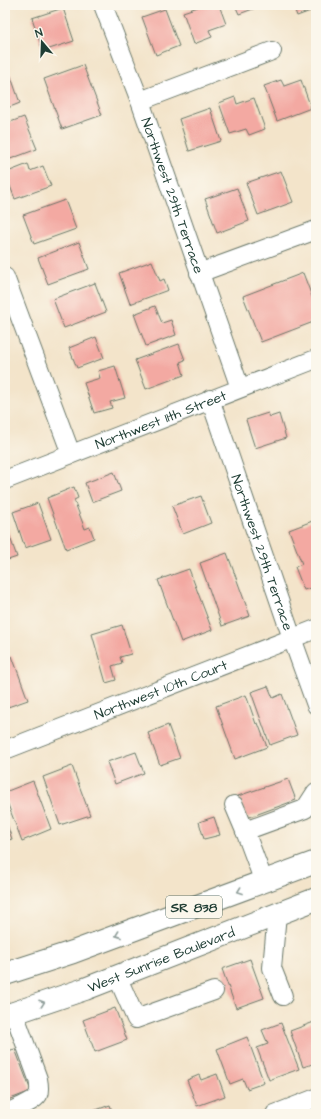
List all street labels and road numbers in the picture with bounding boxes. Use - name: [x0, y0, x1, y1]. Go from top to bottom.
- street label: Northwest 29th Terrace: [136, 115, 209, 277]
- street label: Northwest 11th Street: [92, 386, 230, 455]
- street label: Northwest 29th Terrace: [226, 472, 298, 634]
- street label: Northwest 10th Court: [91, 655, 231, 725]
- road number: SR 838: [166, 896, 222, 918]
- street label: West Sunrise Boulevard: [85, 923, 238, 998]

